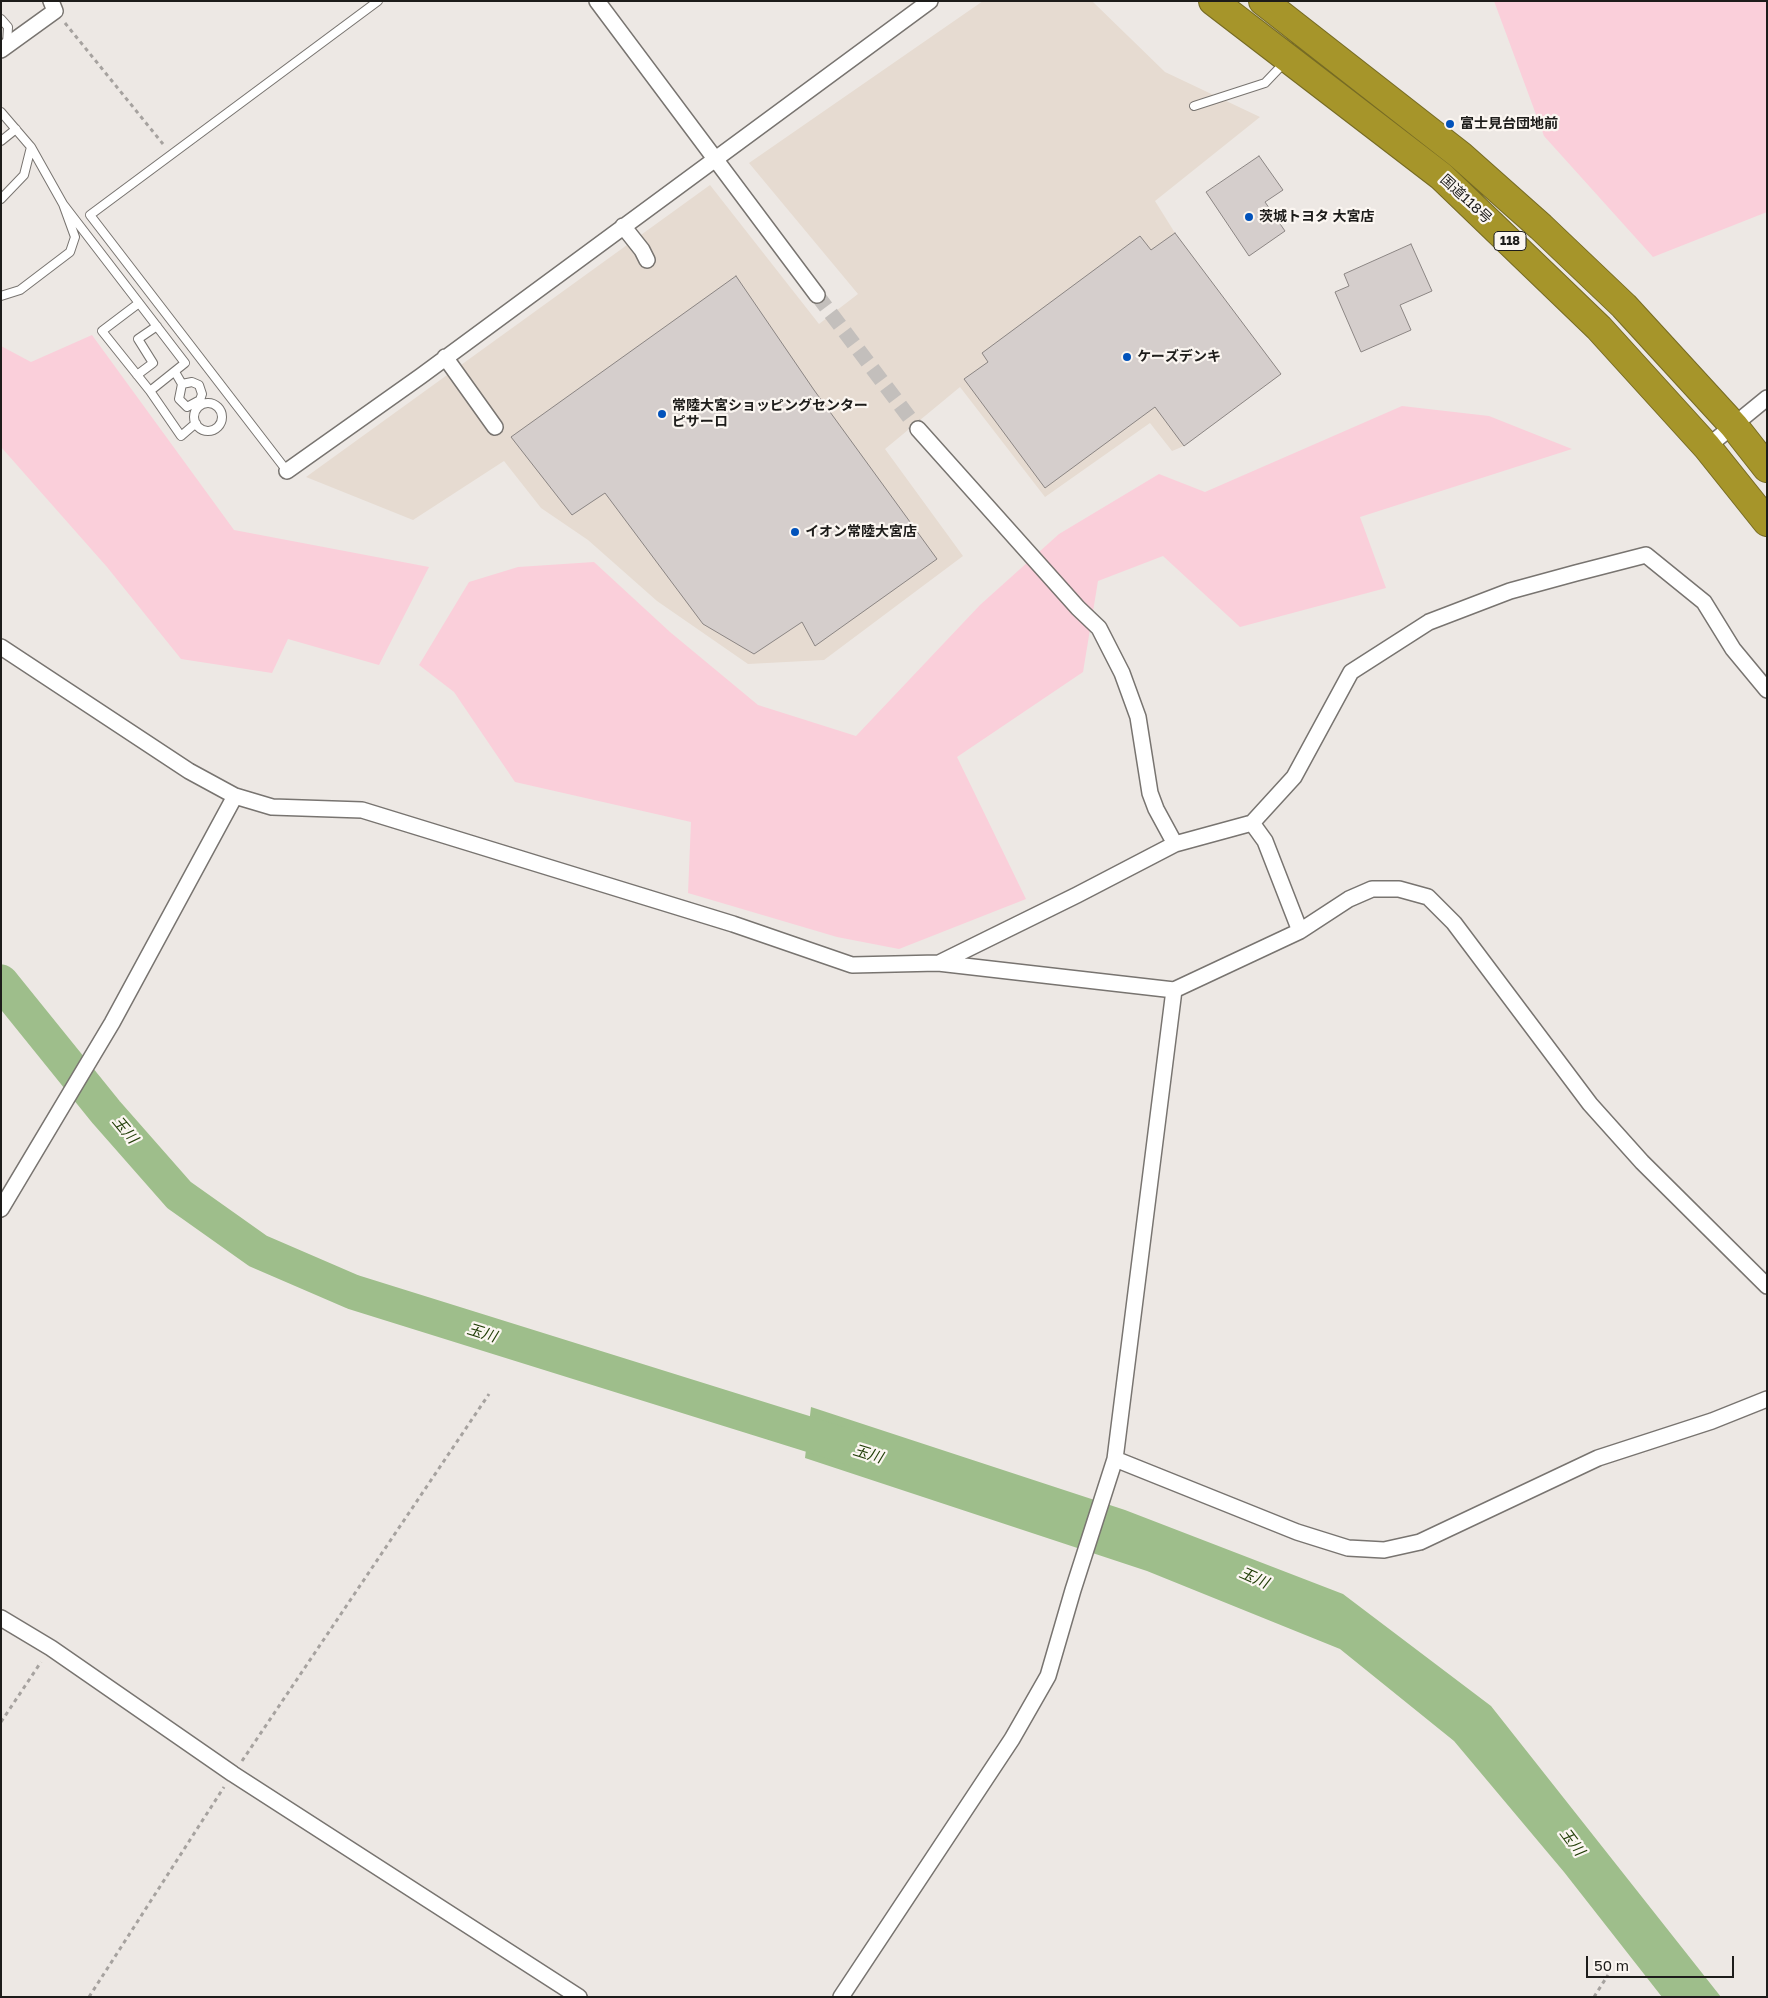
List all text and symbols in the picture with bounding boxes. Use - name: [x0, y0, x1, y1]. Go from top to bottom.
- place label: 富士見台団地前: [1460, 116, 1558, 132]
- marker: 富士見台団地前: [1444, 118, 1456, 130]
- street label: 国道118号: [1437, 171, 1495, 227]
- place label: 茨城トヨタ 大宮店: [1259, 209, 1374, 225]
- marker: 茨城トヨタ 大宮店: [1243, 211, 1255, 223]
- road number: 118: [1494, 232, 1526, 250]
- place label: ケーズデンキ: [1137, 349, 1221, 365]
- marker: ケーズデンキ: [1121, 351, 1133, 363]
- place label: 常陸大宮ショッピングセンター ピサーロ: [672, 398, 868, 431]
- marker: 常陸大宮ショッピングセンター ピサーロ: [656, 408, 668, 420]
- place label: イオン常陸大宮店: [805, 524, 917, 540]
- marker: イオン常陸大宮店: [789, 526, 801, 538]
- water label: 玉川: [108, 1113, 142, 1147]
- water label: 玉川: [465, 1320, 499, 1346]
- water label: 玉川: [851, 1441, 885, 1467]
- water label: 玉川: [1237, 1564, 1271, 1592]
- water label: 玉川: [1556, 1825, 1588, 1859]
- scale bar: [1588, 1946, 1736, 1978]
- text: 50 m: [1594, 1956, 1629, 1974]

